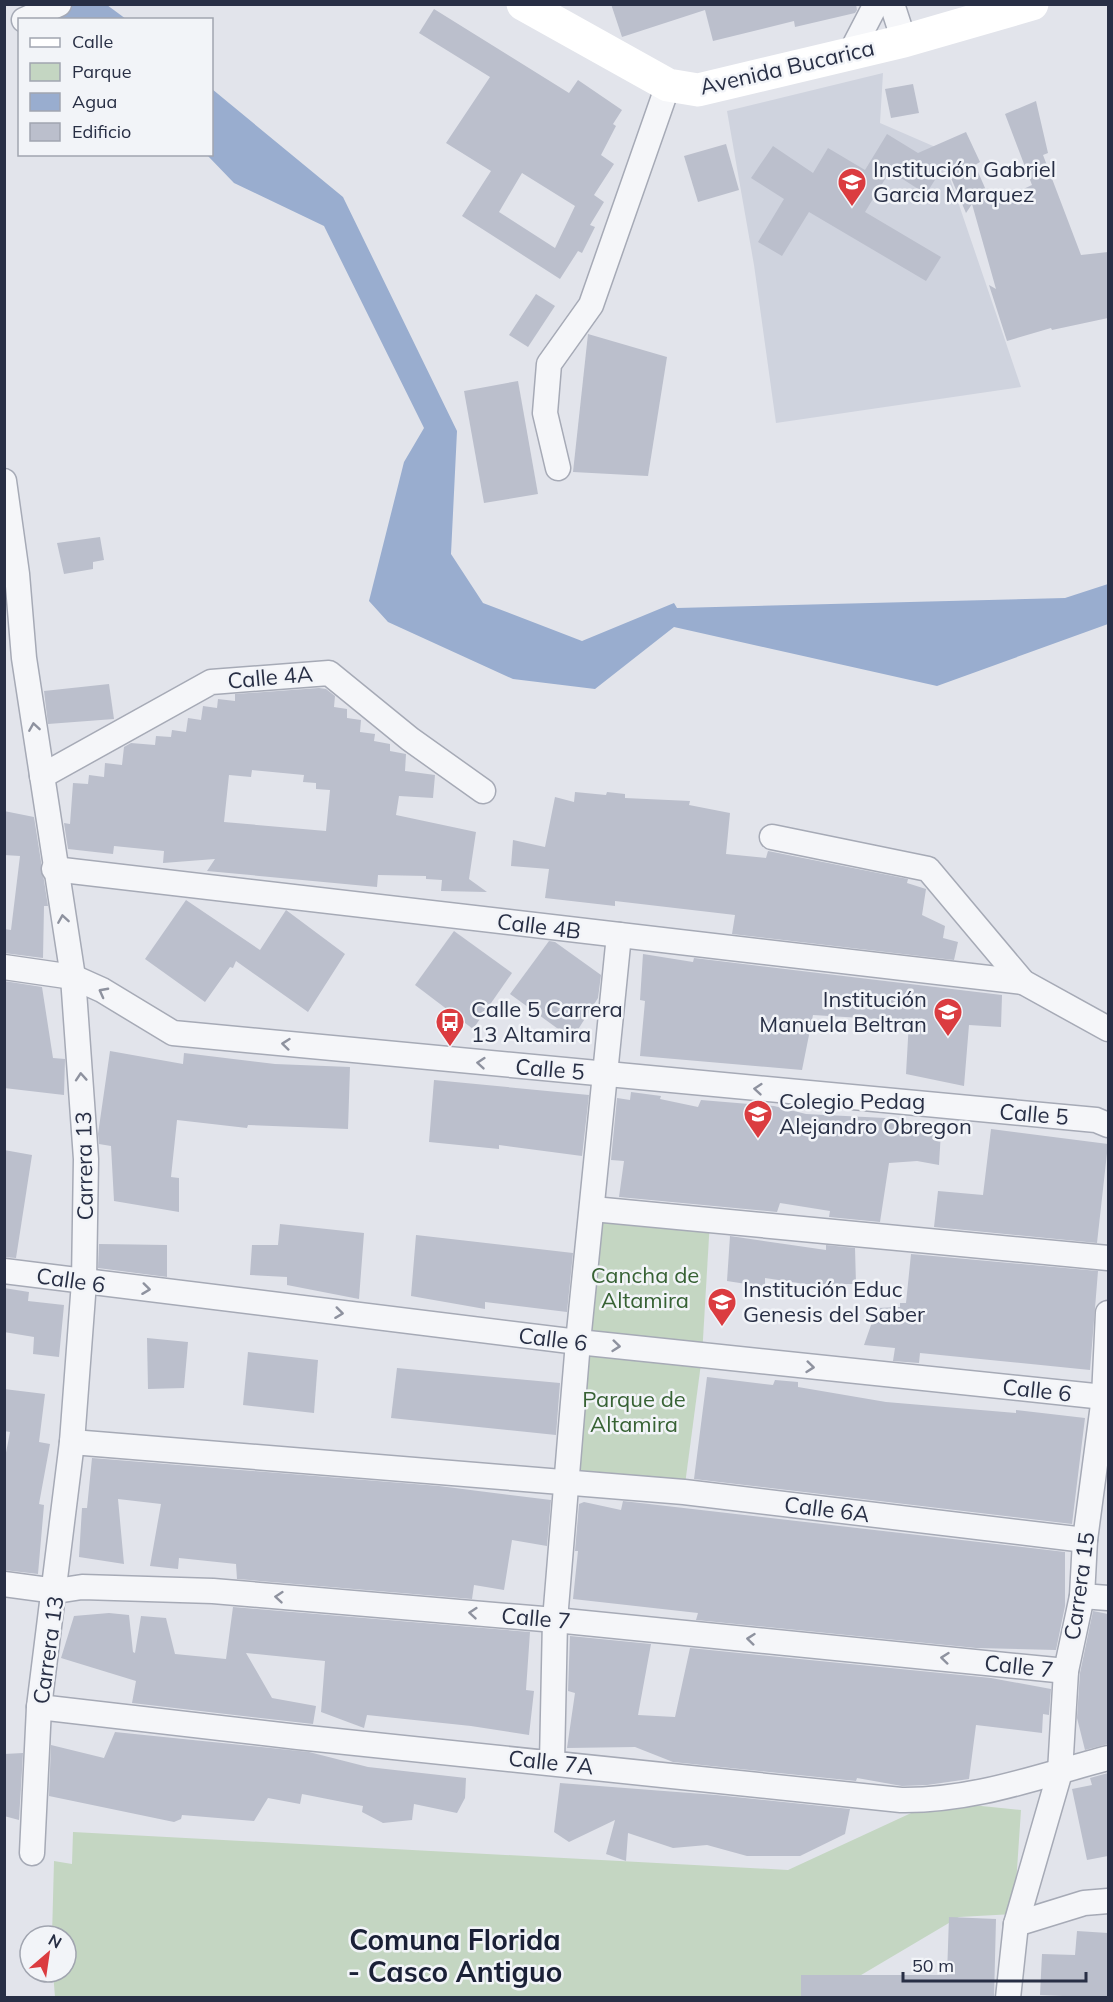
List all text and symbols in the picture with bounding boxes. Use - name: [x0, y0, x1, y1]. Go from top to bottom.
- legend: [18, 18, 213, 156]
- text: Calle: [72, 30, 113, 53]
- street label: Avenida Bucarica: [697, 33, 877, 101]
- text: Parque: [72, 60, 131, 83]
- text: Agua: [72, 90, 117, 113]
- text: Edificio: [72, 120, 131, 143]
- place label: Institución Gabriel Garcia Marquez: [873, 155, 1056, 208]
- school or university icon: Institución Gabriel Garcia Marquez: [836, 166, 868, 208]
- street label: Calle 4A: [226, 659, 314, 695]
- one-way arrow: [29, 722, 41, 731]
- street label: Calle 4B: [495, 907, 583, 945]
- one-way arrow: [57, 915, 70, 925]
- place label: Institución Manuela Beltran: [759, 985, 927, 1038]
- one-way arrow: [99, 988, 110, 999]
- place label: Calle 5 Carrera 13 Altamira: [471, 995, 623, 1048]
- school or university icon: Institución Manuela Beltran: [932, 996, 964, 1038]
- bus stop icon: Calle 5 Carrera 13 Altamira: [434, 1006, 466, 1048]
- one-way arrow: [282, 1038, 291, 1051]
- street label: Calle 5: [514, 1052, 586, 1086]
- one-way arrow: [476, 1057, 485, 1070]
- one-way arrow: [75, 1072, 88, 1081]
- one-way arrow: [754, 1083, 763, 1096]
- place label: Colegio Pedag Alejandro Obregon: [779, 1087, 972, 1140]
- street label: Calle 5: [998, 1097, 1070, 1131]
- school or university icon: Colegio Pedag Alejandro Obregon: [742, 1098, 774, 1140]
- street label: Carrera 13: [69, 1111, 99, 1221]
- street label: Calle 6: [35, 1261, 107, 1299]
- park label: Cancha de Altamira: [591, 1261, 699, 1314]
- place label: Institución Educ Genesis del Saber: [743, 1275, 925, 1328]
- one-way arrow: [141, 1283, 150, 1295]
- school or university icon: Institución Educ Genesis del Saber: [706, 1286, 738, 1328]
- one-way arrow: [335, 1306, 344, 1319]
- street label: Calle 6: [517, 1321, 589, 1357]
- one-way arrow: [612, 1340, 621, 1352]
- one-way arrow: [806, 1360, 815, 1373]
- street label: Calle 6: [1001, 1372, 1073, 1408]
- park label: Parque de Altamira: [582, 1385, 686, 1438]
- street label: Calle 6A: [783, 1490, 871, 1528]
- street label: Carrera 15: [1058, 1530, 1100, 1642]
- one-way arrow: [274, 1591, 283, 1604]
- street label: Carrera 13: [27, 1594, 69, 1706]
- street label: Calle 7: [500, 1601, 572, 1635]
- one-way arrow: [469, 1607, 478, 1620]
- one-way arrow: [746, 1633, 756, 1646]
- street label: Calle 7: [983, 1648, 1055, 1684]
- one-way arrow: [940, 1653, 950, 1665]
- street label: Calle 7A: [507, 1744, 595, 1780]
- district label: Comuna Florida - Casco Antiguo: [348, 1922, 562, 1989]
- north arrow: [18, 1924, 78, 1984]
- text: N: [45, 1929, 65, 1953]
- scale bar: [903, 1945, 1086, 1983]
- text: 50 m: [912, 1954, 954, 1977]

